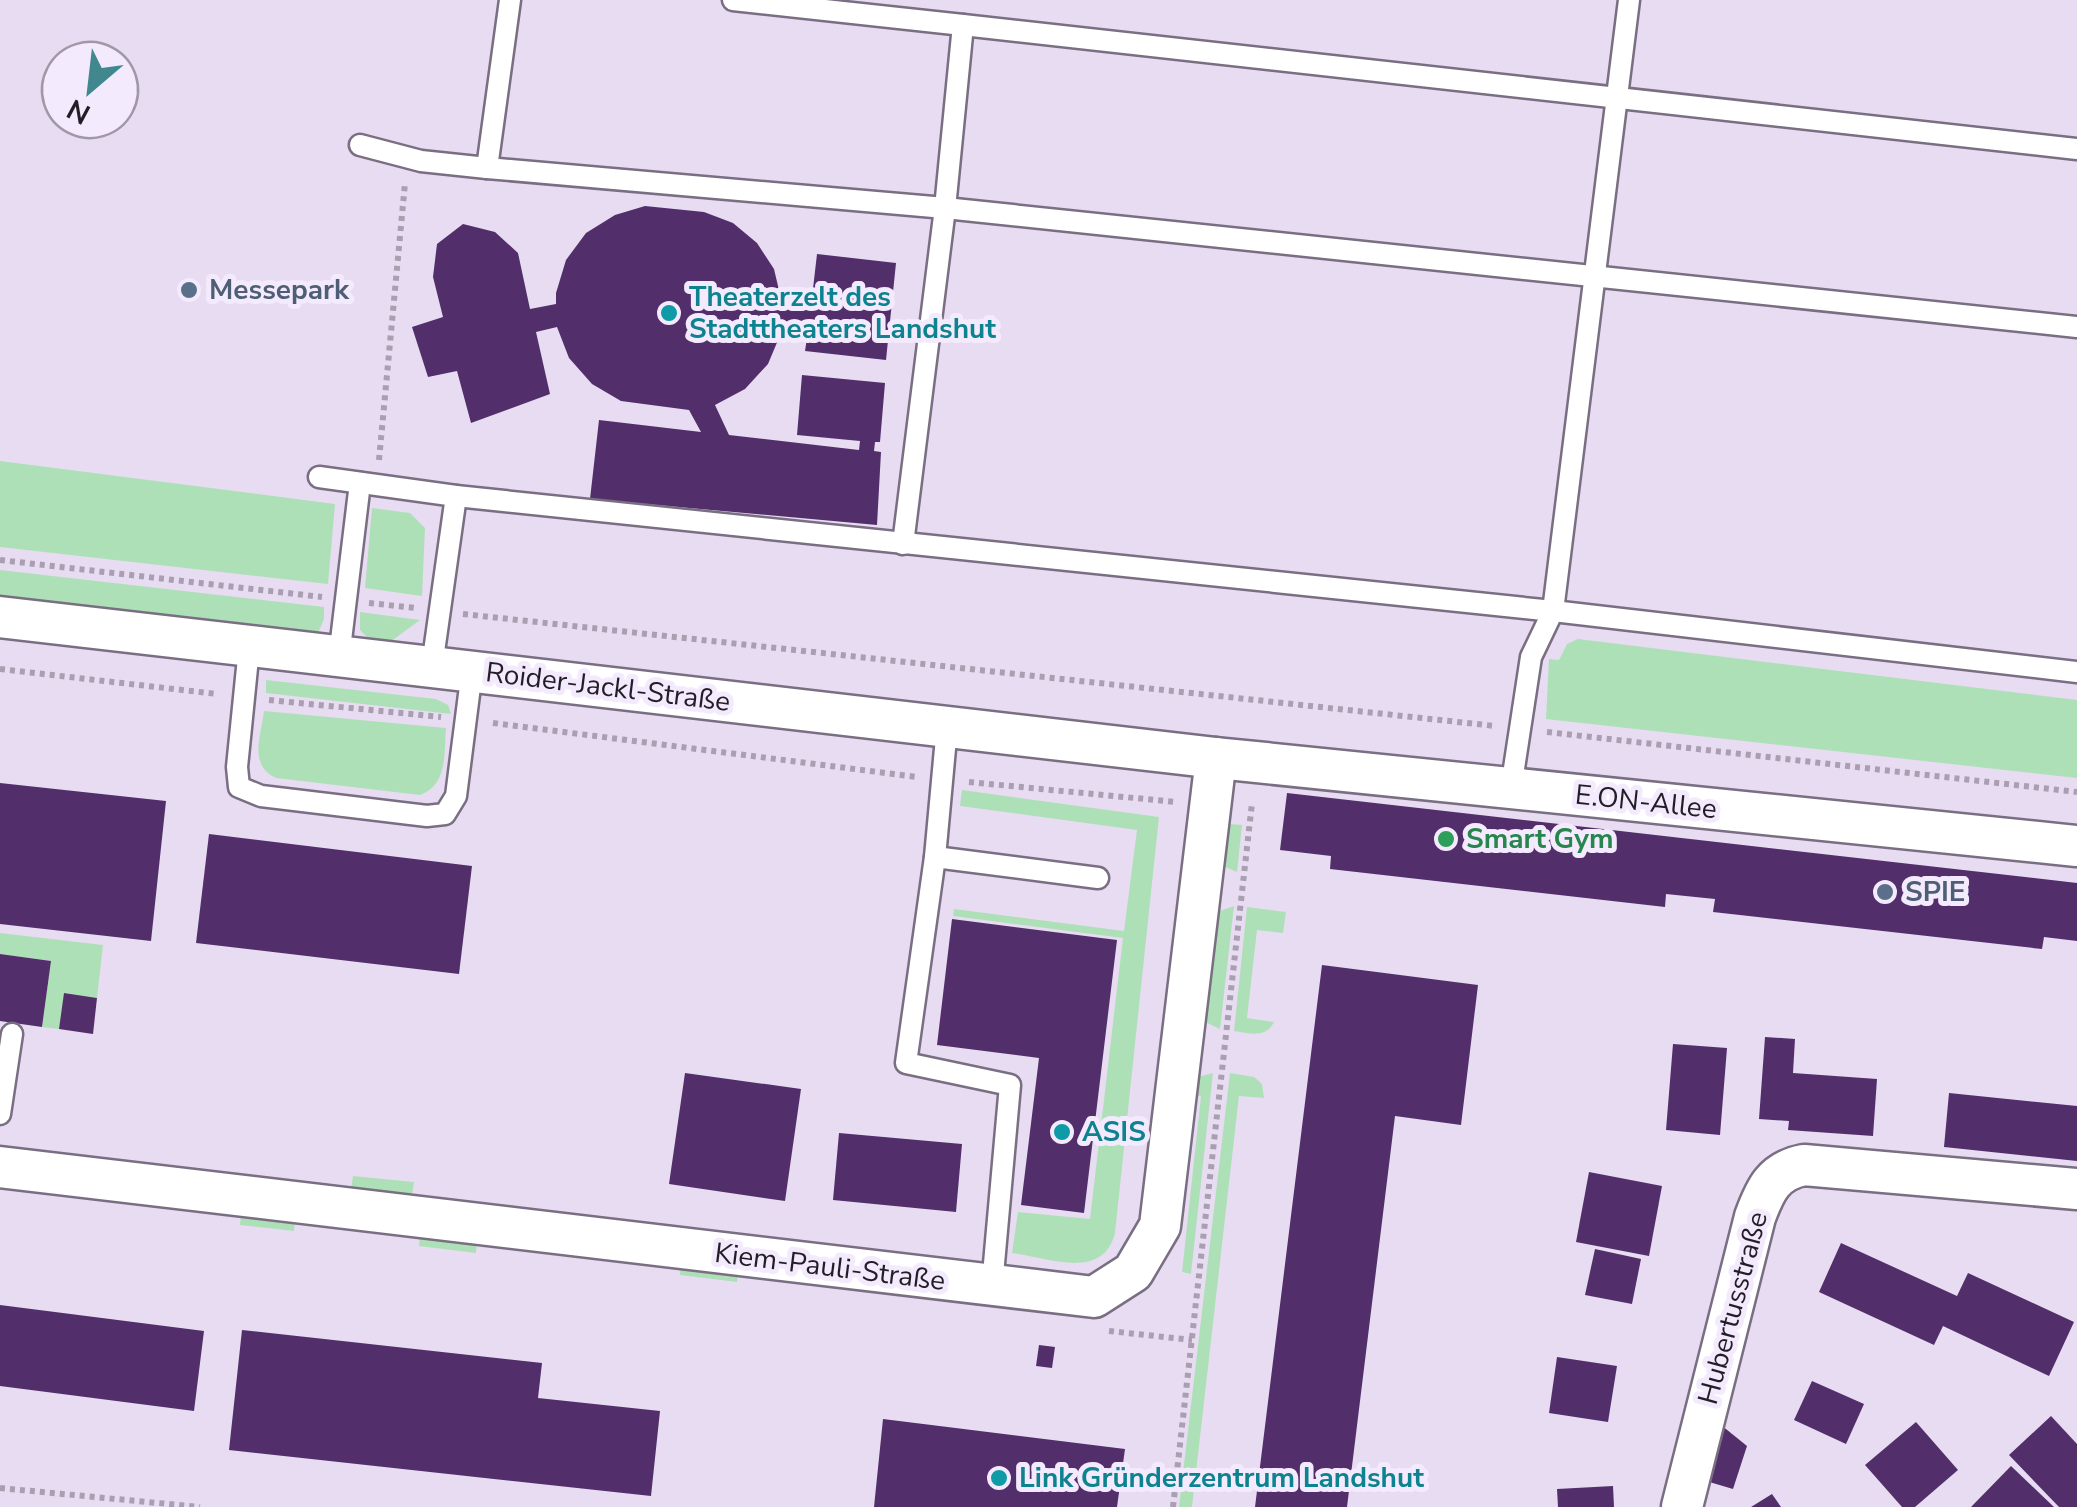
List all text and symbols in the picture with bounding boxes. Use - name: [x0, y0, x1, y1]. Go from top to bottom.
- north arrow: [40, 40, 140, 140]
- text: N: [61, 89, 97, 133]
- place label: Messepark: [209, 271, 350, 309]
- place label: Theaterzelt des Stadttheaters Landshut: [689, 278, 996, 348]
- marker: Messepark: [178, 279, 200, 301]
- marker: Theaterzelt des Stadttheaters Landshut: [658, 302, 680, 324]
- street label: Roider-Jackl-Straße: [483, 653, 733, 721]
- street label: E.ON-Allee: [1573, 776, 1719, 828]
- place label: Smart Gym: [1466, 820, 1614, 858]
- marker: Smart Gym: [1435, 828, 1457, 850]
- place label: SPIE: [1905, 873, 1966, 911]
- marker: SPIE: [1874, 881, 1896, 903]
- place label: ASIS: [1082, 1113, 1146, 1151]
- marker: ASIS: [1051, 1121, 1073, 1143]
- street label: Hubertusstraße: [1689, 1207, 1777, 1409]
- street label: Kiem-Pauli-Straße: [712, 1234, 948, 1300]
- place label: Link Gründerzentrum Landshut: [1019, 1459, 1424, 1497]
- marker: Link Gründerzentrum Landshut: [988, 1467, 1010, 1489]

